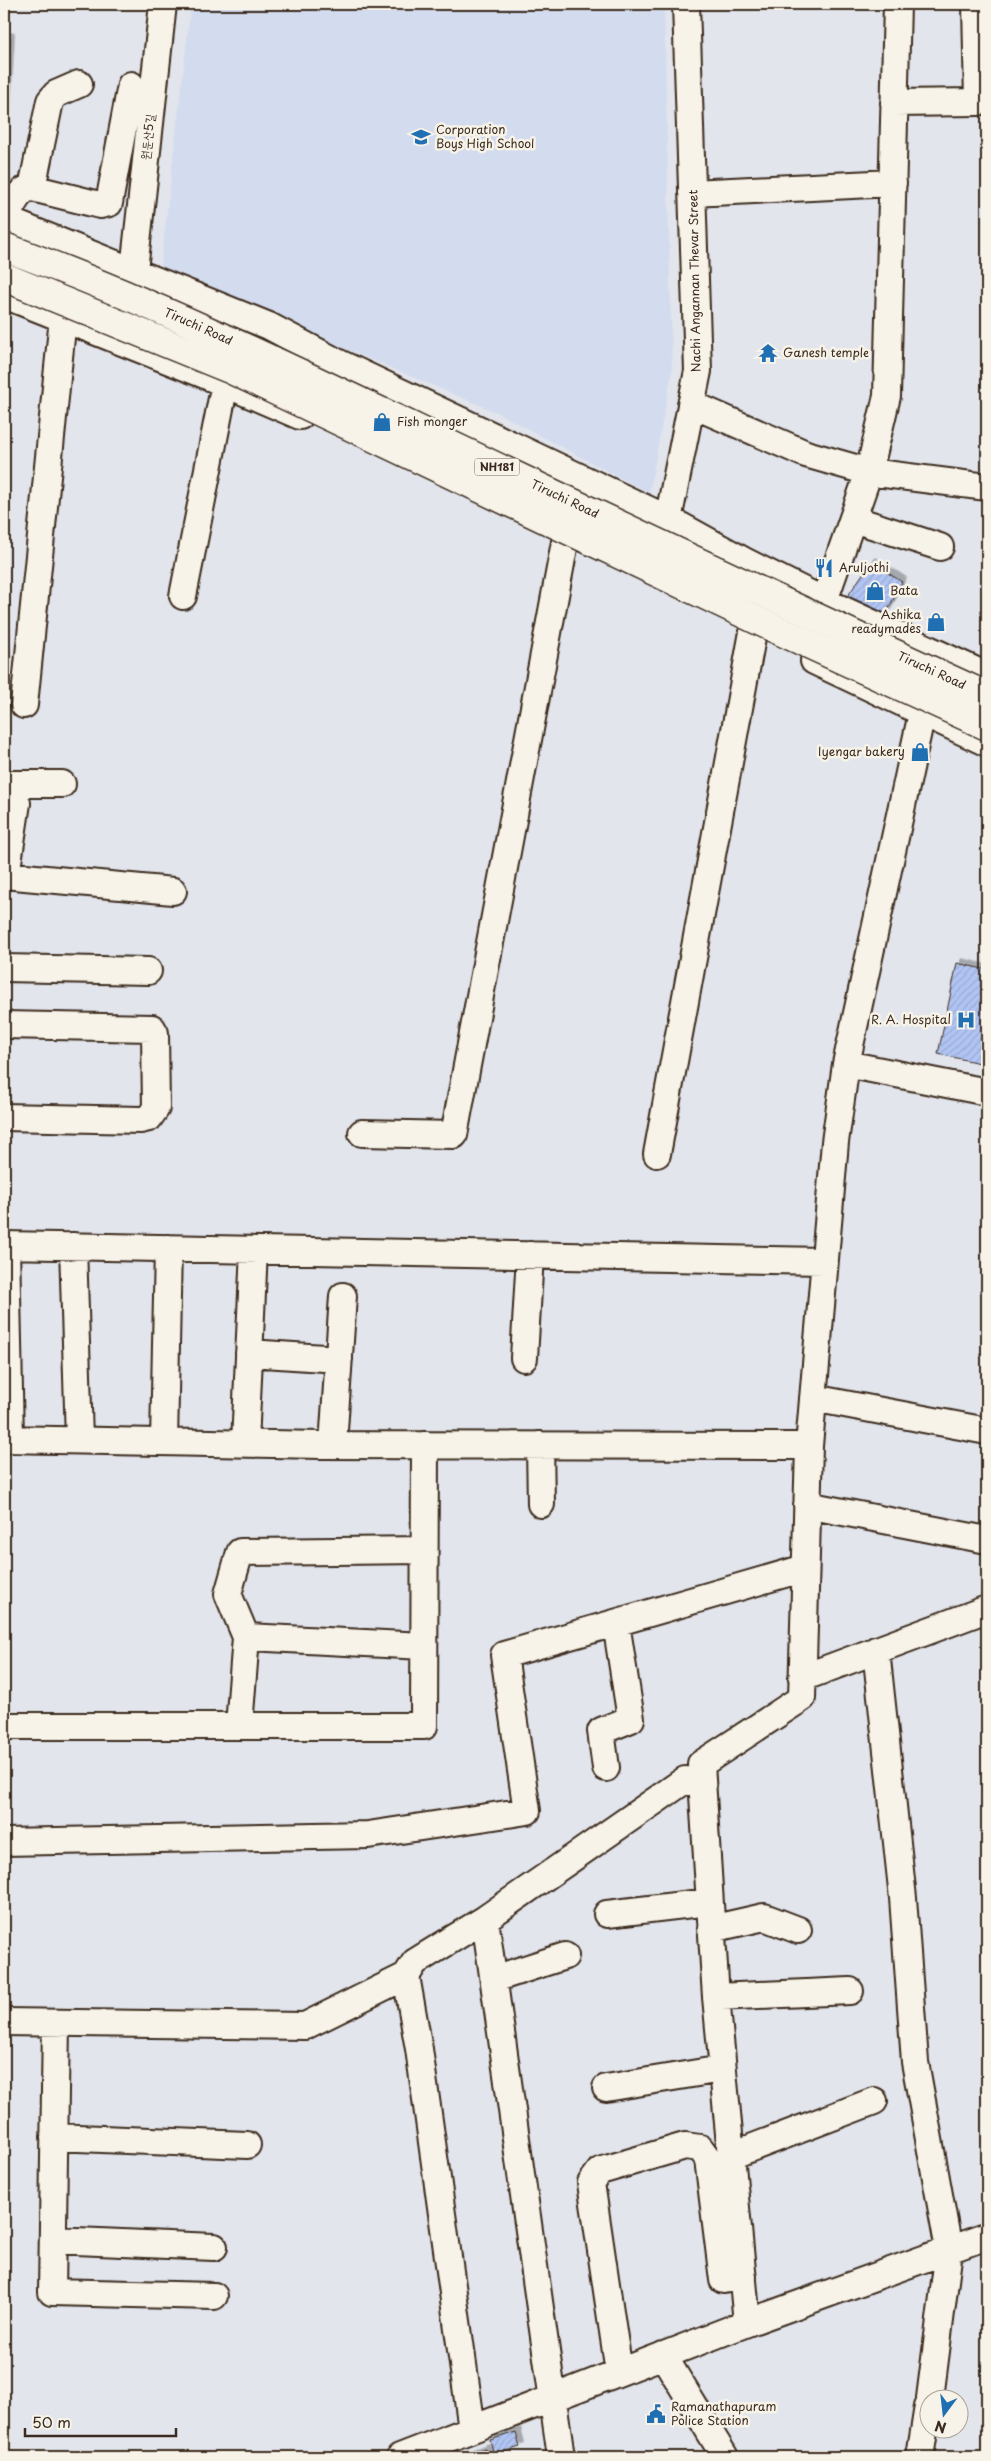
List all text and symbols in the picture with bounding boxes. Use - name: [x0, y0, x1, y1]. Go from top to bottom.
- street label: 원둔산5길: [136, 113, 158, 161]
- place label: Corporation Boys High School: [436, 120, 534, 152]
- school or university icon: Corporation Boys High School: [410, 126, 432, 148]
- street label: Nachi Angannan Thevar Street: [683, 190, 705, 372]
- street label: Tiruchi Road: [161, 303, 236, 349]
- temple icon: Ganesh temple: [757, 342, 779, 364]
- place label: Ganesh temple: [783, 343, 869, 361]
- shop icon: Fish monger: [371, 411, 393, 433]
- place label: Fish monger: [397, 412, 468, 430]
- road number: NH181: [474, 458, 520, 476]
- street label: Tiruchi Road: [528, 474, 602, 522]
- restaurant icon: Aruljothi: [813, 557, 835, 579]
- place label: Aruljothi: [839, 558, 889, 576]
- shop icon: Bata: [864, 580, 886, 602]
- place label: Bata: [890, 581, 918, 599]
- place label: Ashika readymades: [851, 605, 922, 637]
- shop icon: Ashika readymades: [925, 611, 947, 633]
- street label: Tiruchi Road: [895, 646, 969, 693]
- shop icon: Iyengar bakery: [909, 741, 931, 763]
- place label: Iyengar bakery: [818, 742, 905, 760]
- hospital icon: R. A. Hospital: [955, 1009, 977, 1031]
- place label: R. A. Hospital: [871, 1010, 951, 1028]
- north arrow: [918, 2388, 968, 2438]
- place label: Ramanathapuram Police Station: [671, 2397, 776, 2429]
- public building icon: Ramanathapuram Police Station: [645, 2403, 667, 2425]
- scale bar: [25, 2406, 176, 2438]
- text: 50 m: [32, 2410, 71, 2433]
- text: N: [932, 2415, 949, 2439]

